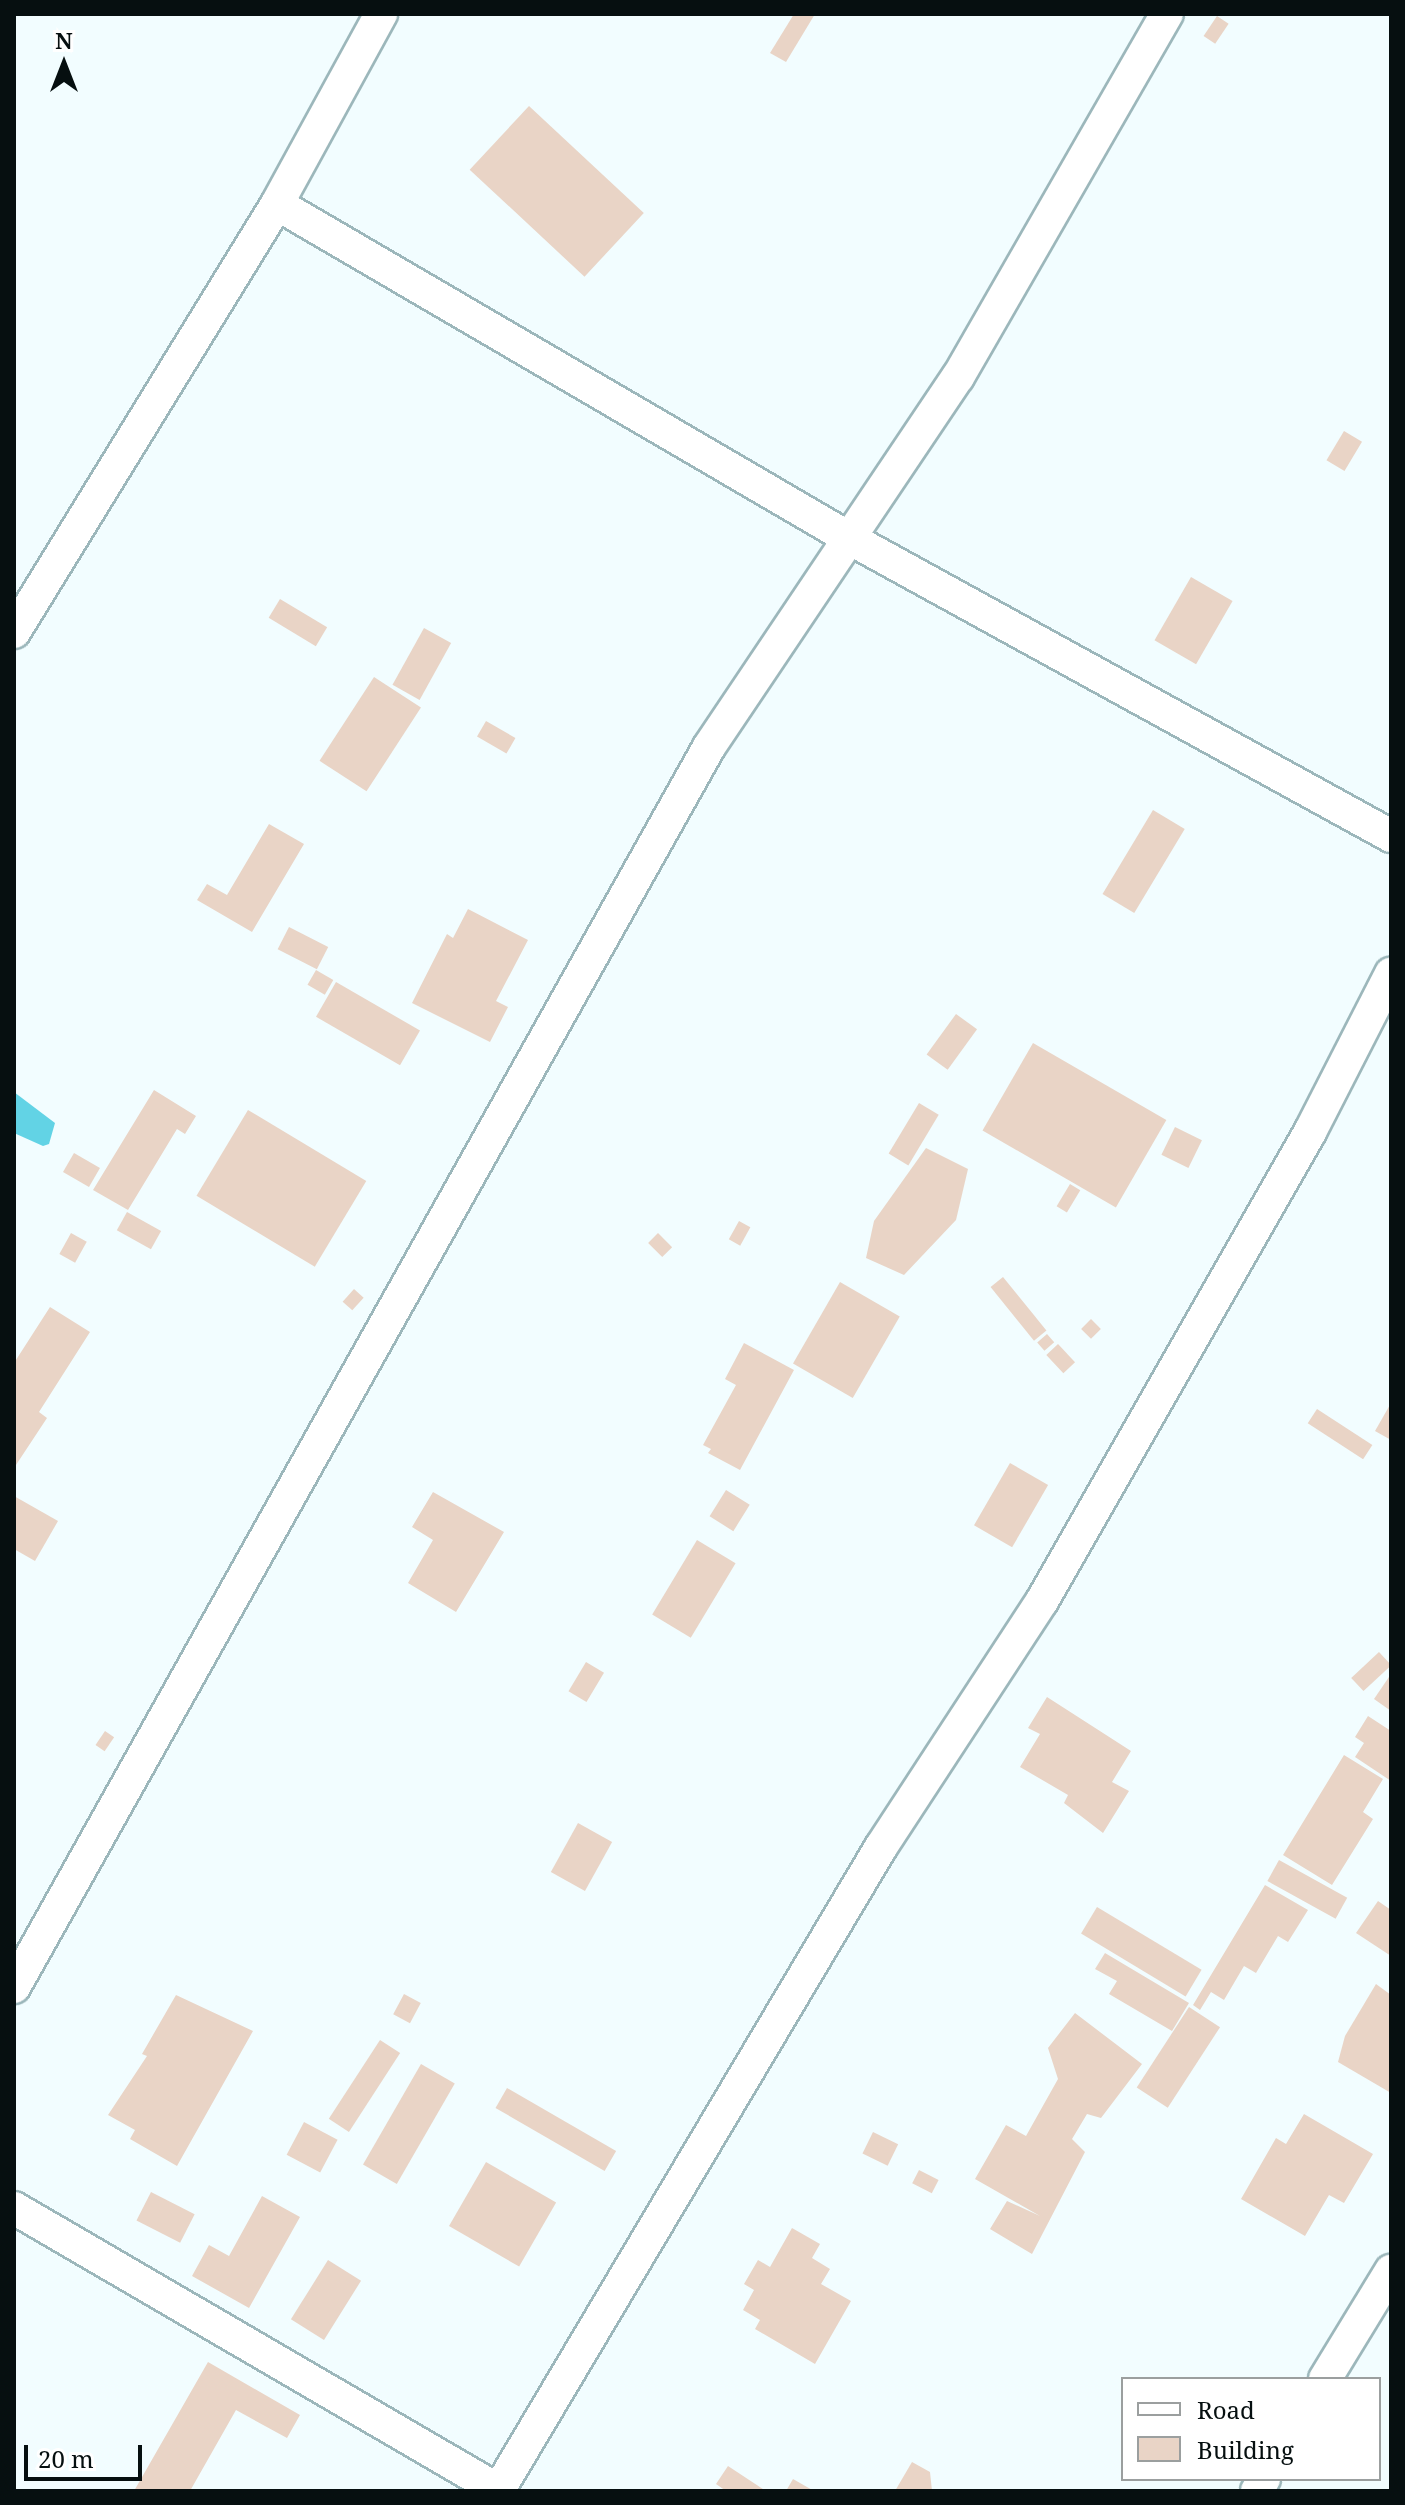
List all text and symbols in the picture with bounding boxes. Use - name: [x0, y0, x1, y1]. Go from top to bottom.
- north arrow: [24, 24, 104, 104]
- text: N: [55, 25, 73, 55]
- legend: [1121, 2377, 1381, 2481]
- text: Road: [1197, 2393, 1255, 2426]
- scale bar: [28, 2429, 146, 2479]
- text: Building: [1197, 2433, 1294, 2466]
- text: 20 m: [38, 2442, 94, 2475]

